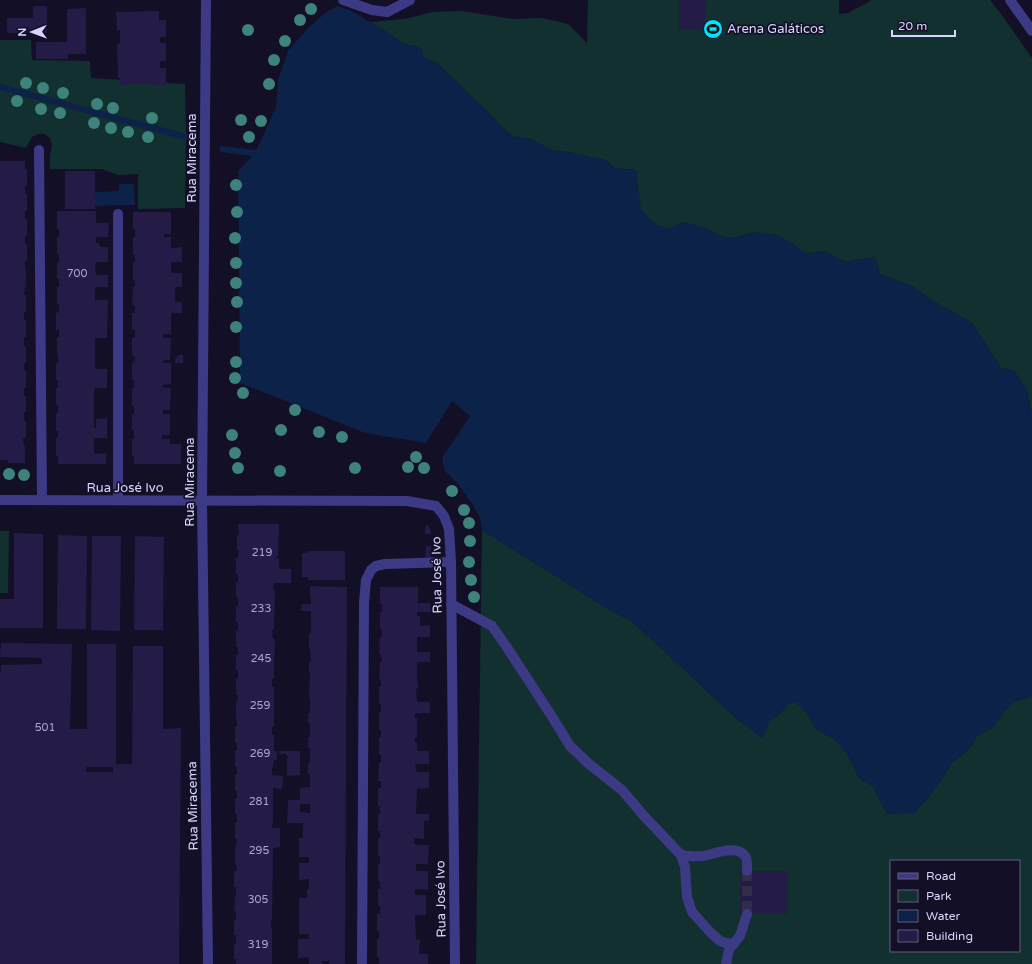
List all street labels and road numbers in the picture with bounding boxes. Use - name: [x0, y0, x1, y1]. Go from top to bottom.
- street label: Rua Miracema: [184, 113, 200, 203]
- street label: Rua Miracema: [182, 437, 198, 527]
- street label: Rua José Ivo: [86, 480, 164, 496]
- street label: Rua José Ivo: [428, 536, 446, 614]
- street label: Rua Miracema: [184, 761, 202, 851]
- street label: Rua José Ivo: [432, 860, 450, 938]

